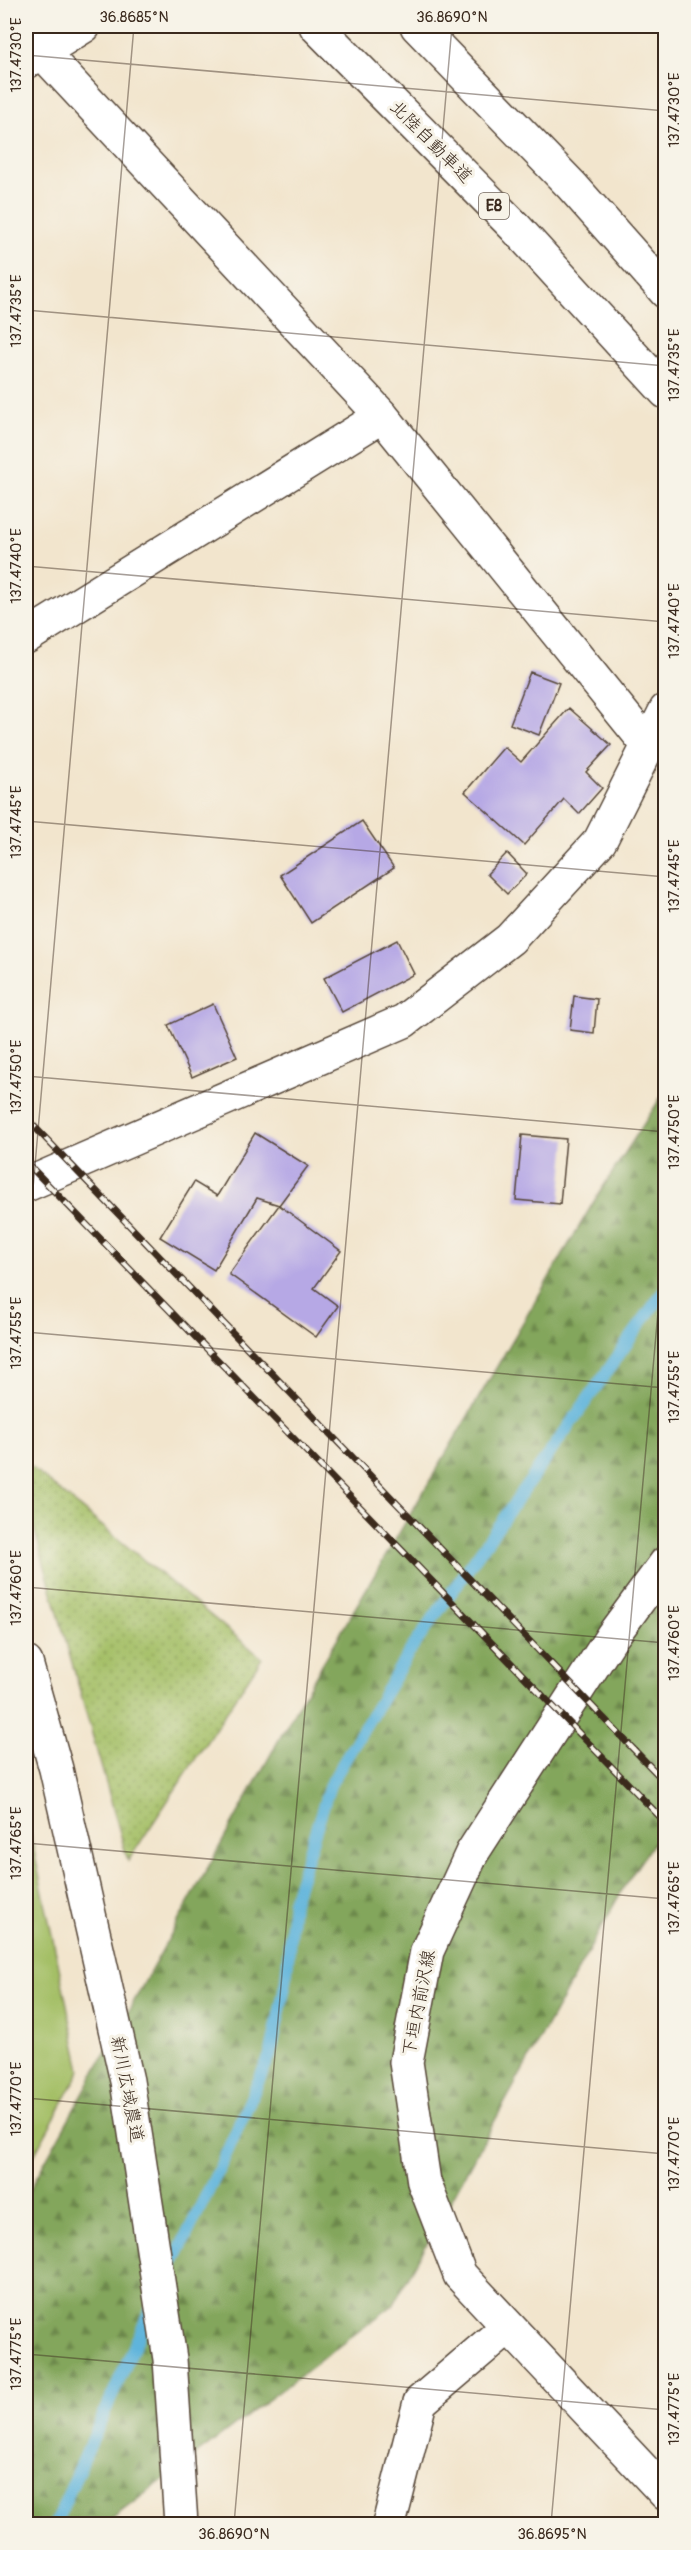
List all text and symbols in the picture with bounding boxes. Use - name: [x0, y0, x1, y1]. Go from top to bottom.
- text: 36.8685°N: [99, 8, 169, 27]
- text: 36.8690°N: [416, 8, 488, 27]
- text: 137.4730°E: [7, 17, 26, 93]
- text: 137.4730°E: [665, 72, 684, 148]
- street label: 北陸自動車道: [385, 96, 477, 188]
- road number: E8: [479, 193, 509, 219]
- text: 137.4735°E: [7, 274, 26, 347]
- text: 137.4735°E: [665, 328, 684, 401]
- text: 137.4740°E: [7, 528, 26, 604]
- text: 137.4740°E: [665, 583, 684, 659]
- text: 137.4745°E: [7, 785, 26, 859]
- text: 137.4745°E: [665, 839, 684, 913]
- text: 137.4750°E: [7, 1039, 26, 1114]
- text: 137.4750°E: [665, 1094, 684, 1169]
- text: 137.4755°E: [7, 1296, 26, 1369]
- text: 137.4755°E: [665, 1350, 684, 1423]
- text: 137.4760°E: [7, 1550, 26, 1626]
- text: 137.4760°E: [665, 1605, 684, 1681]
- text: 137.4765°E: [7, 1806, 26, 1880]
- text: 137.4765°E: [665, 1861, 684, 1935]
- street label: 下垣内前沢線: [397, 1948, 441, 2058]
- street label: 新川広域農道: [105, 2034, 149, 2144]
- text: 137.4770°E: [7, 2061, 26, 2136]
- text: 137.4770°E: [665, 2116, 684, 2191]
- text: 137.4775°E: [7, 2318, 26, 2390]
- text: 137.4775°E: [665, 2373, 684, 2445]
- text: 36.8690°N: [198, 2525, 270, 2544]
- text: 36.8695°N: [517, 2525, 587, 2544]

